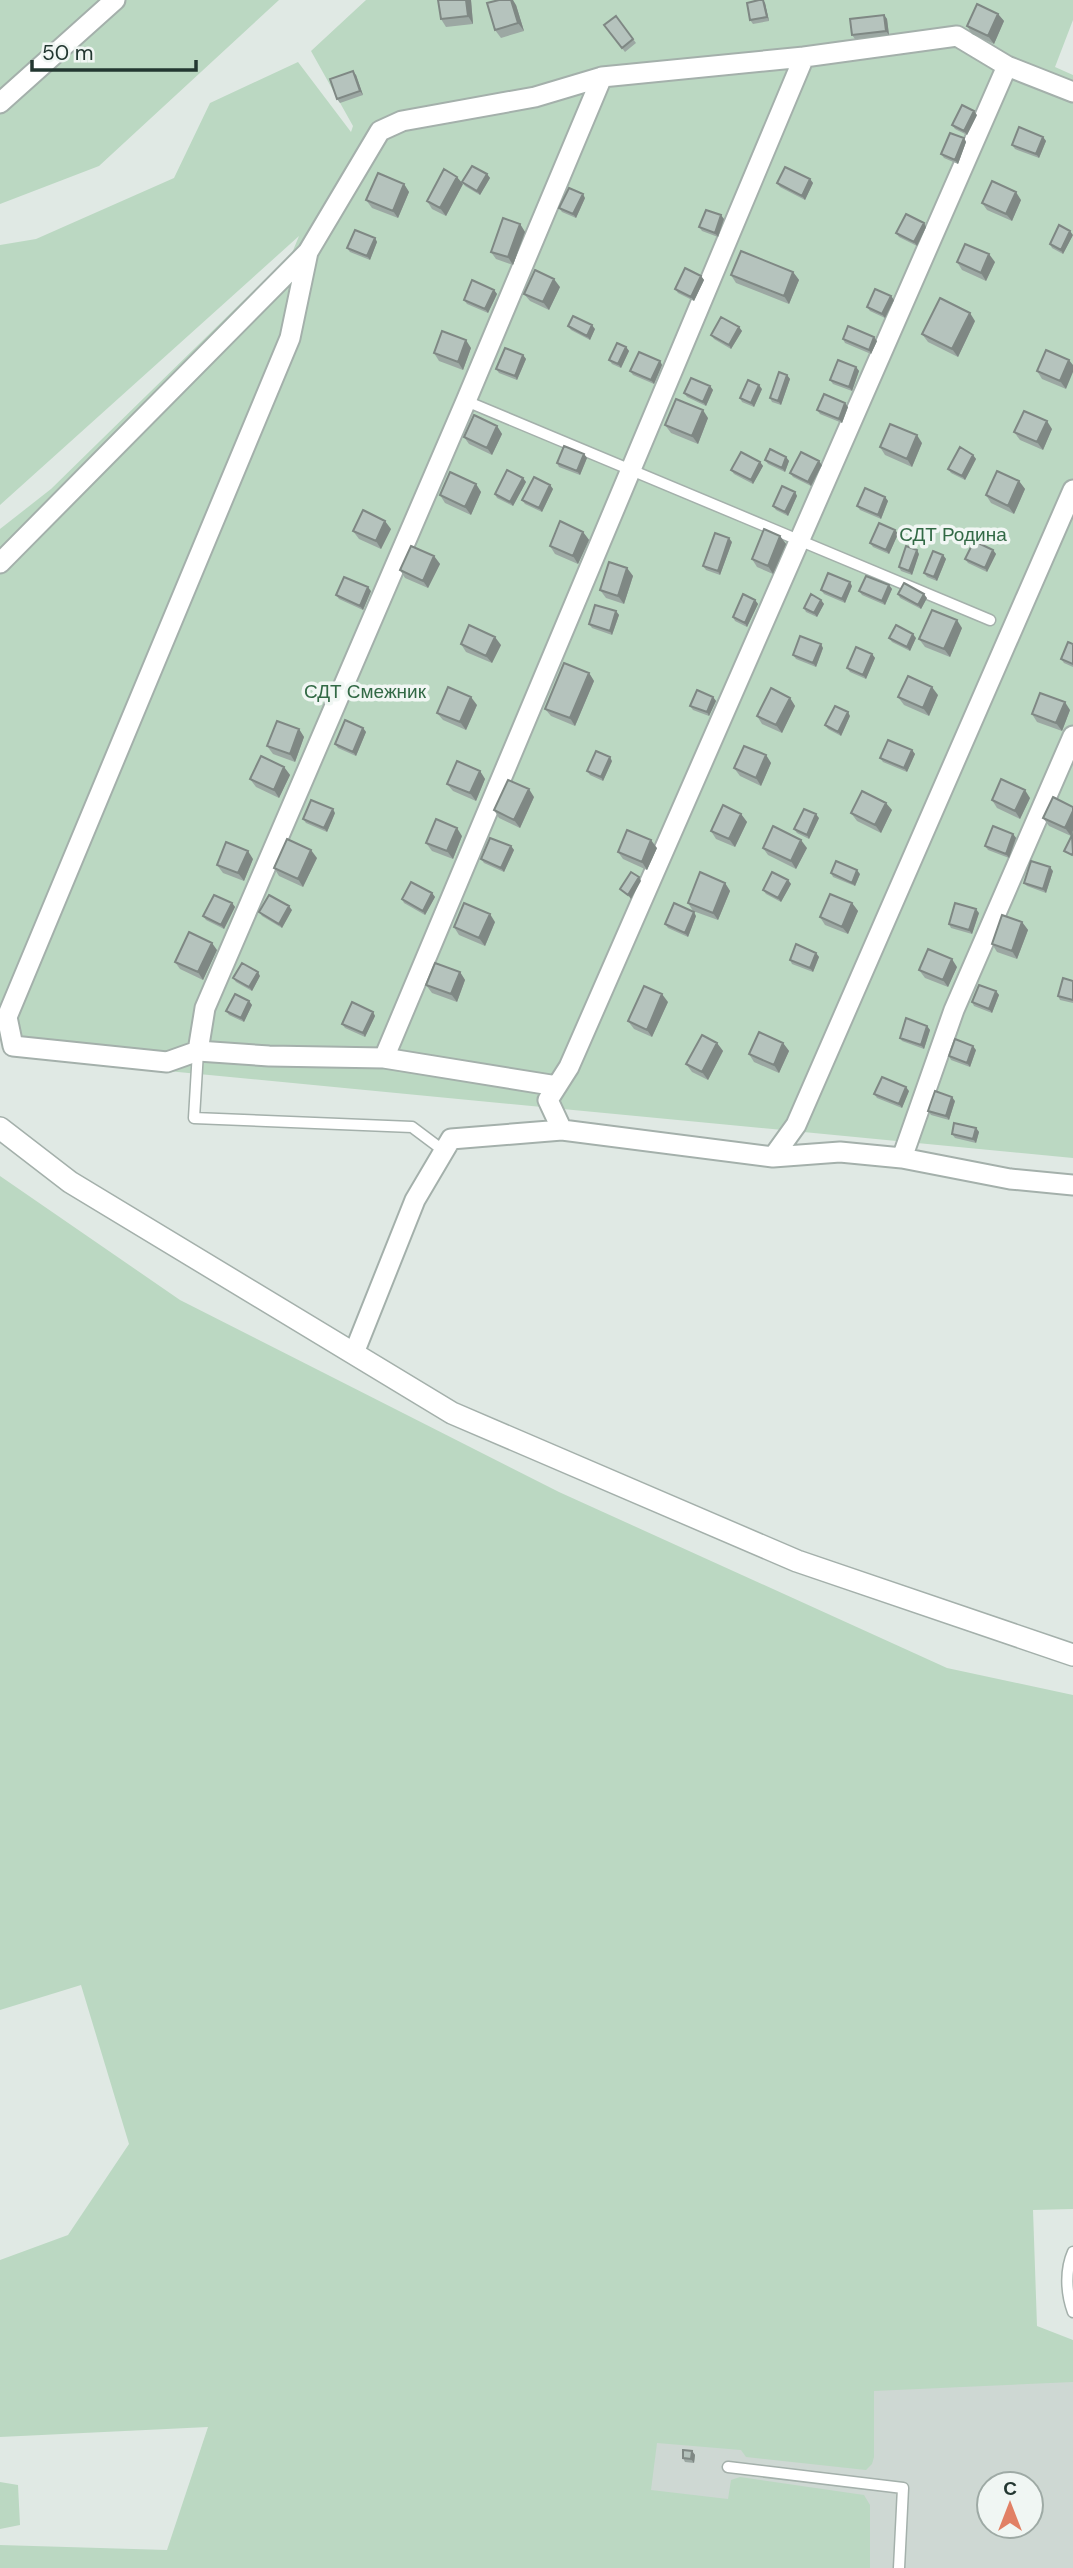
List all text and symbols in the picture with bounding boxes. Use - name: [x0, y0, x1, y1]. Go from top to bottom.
- scale bar: [32, 28, 196, 72]
- text: 50 m: [42, 39, 93, 67]
- park label: СДТ Родина: [899, 522, 1007, 547]
- park label: СДТ Смежник: [304, 679, 427, 704]
- north arrow: [975, 2470, 1045, 2540]
- text: С: [1003, 2476, 1017, 2501]

